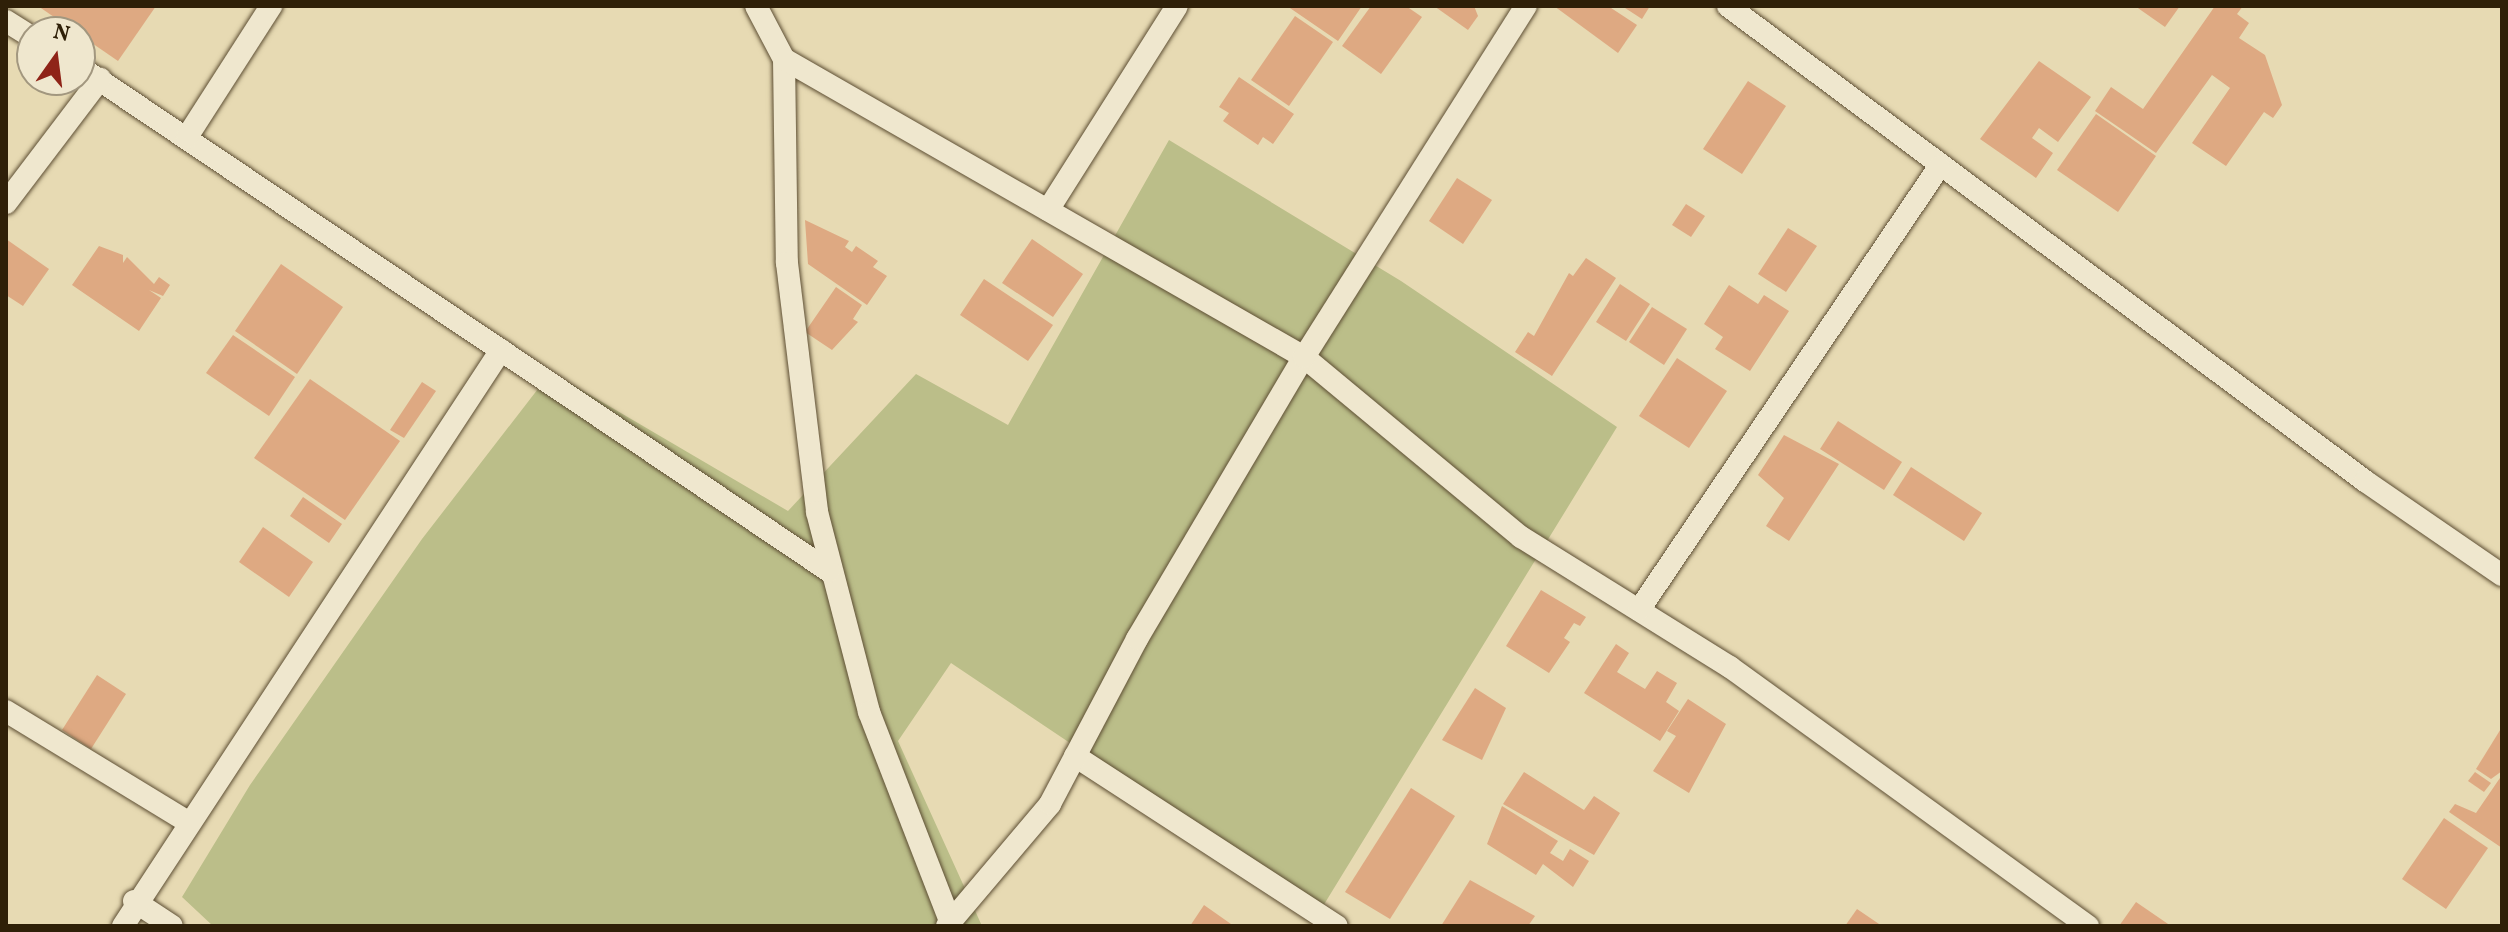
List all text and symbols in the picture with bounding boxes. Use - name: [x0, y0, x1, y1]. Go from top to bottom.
- north arrow: [16, 16, 96, 96]
- text: N: [50, 17, 73, 51]

